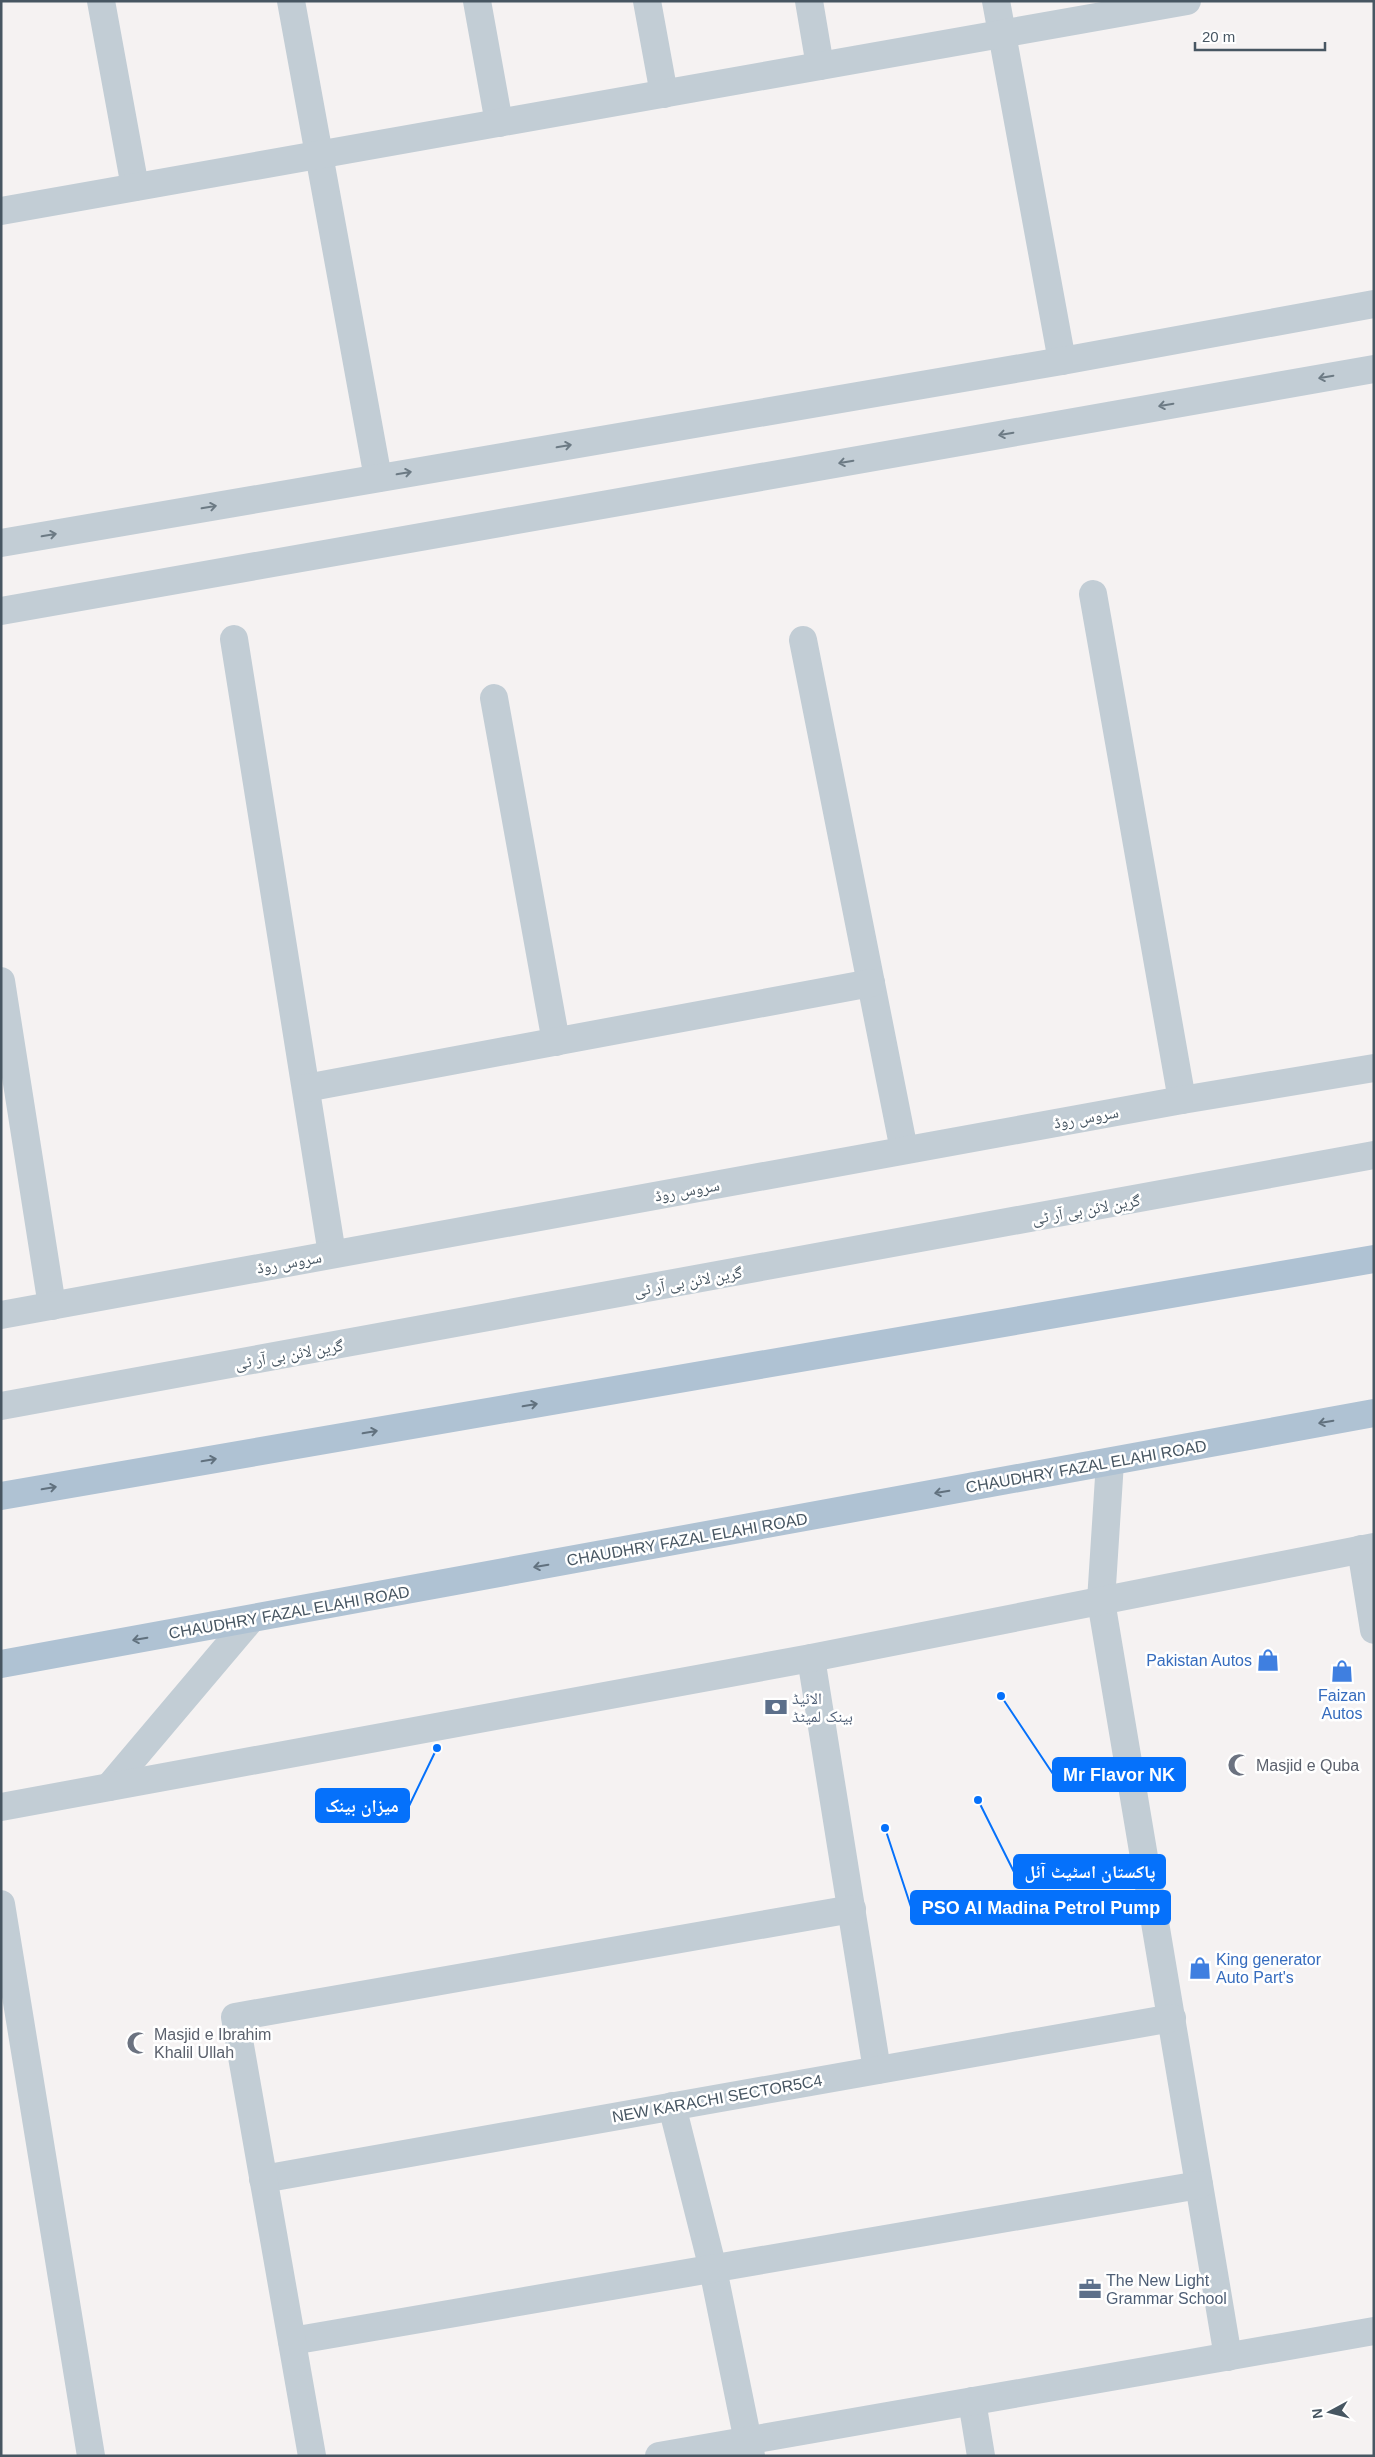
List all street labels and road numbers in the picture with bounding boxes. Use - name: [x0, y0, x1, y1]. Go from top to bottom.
- street label: سروس روڈ: [1052, 1103, 1120, 1134]
- street label: سروس روڈ: [653, 1176, 721, 1207]
- street label: گرین لائن بی آر ٹی: [1031, 1192, 1142, 1229]
- street label: سروس روڈ: [255, 1248, 323, 1279]
- street label: گرین لائن بی آر ٹی: [633, 1264, 744, 1301]
- street label: گرین لائن بی آر ٹی: [234, 1337, 345, 1374]
- street label: CHAUDHRY FAZAL ELAHI ROAD: [964, 1437, 1208, 1496]
- street label: CHAUDHRY FAZAL ELAHI ROAD: [565, 1510, 809, 1569]
- street label: CHAUDHRY FAZAL ELAHI ROAD: [167, 1583, 411, 1642]
- street label: NEW KARACHI SECTOR5C4: [611, 2072, 824, 2125]

